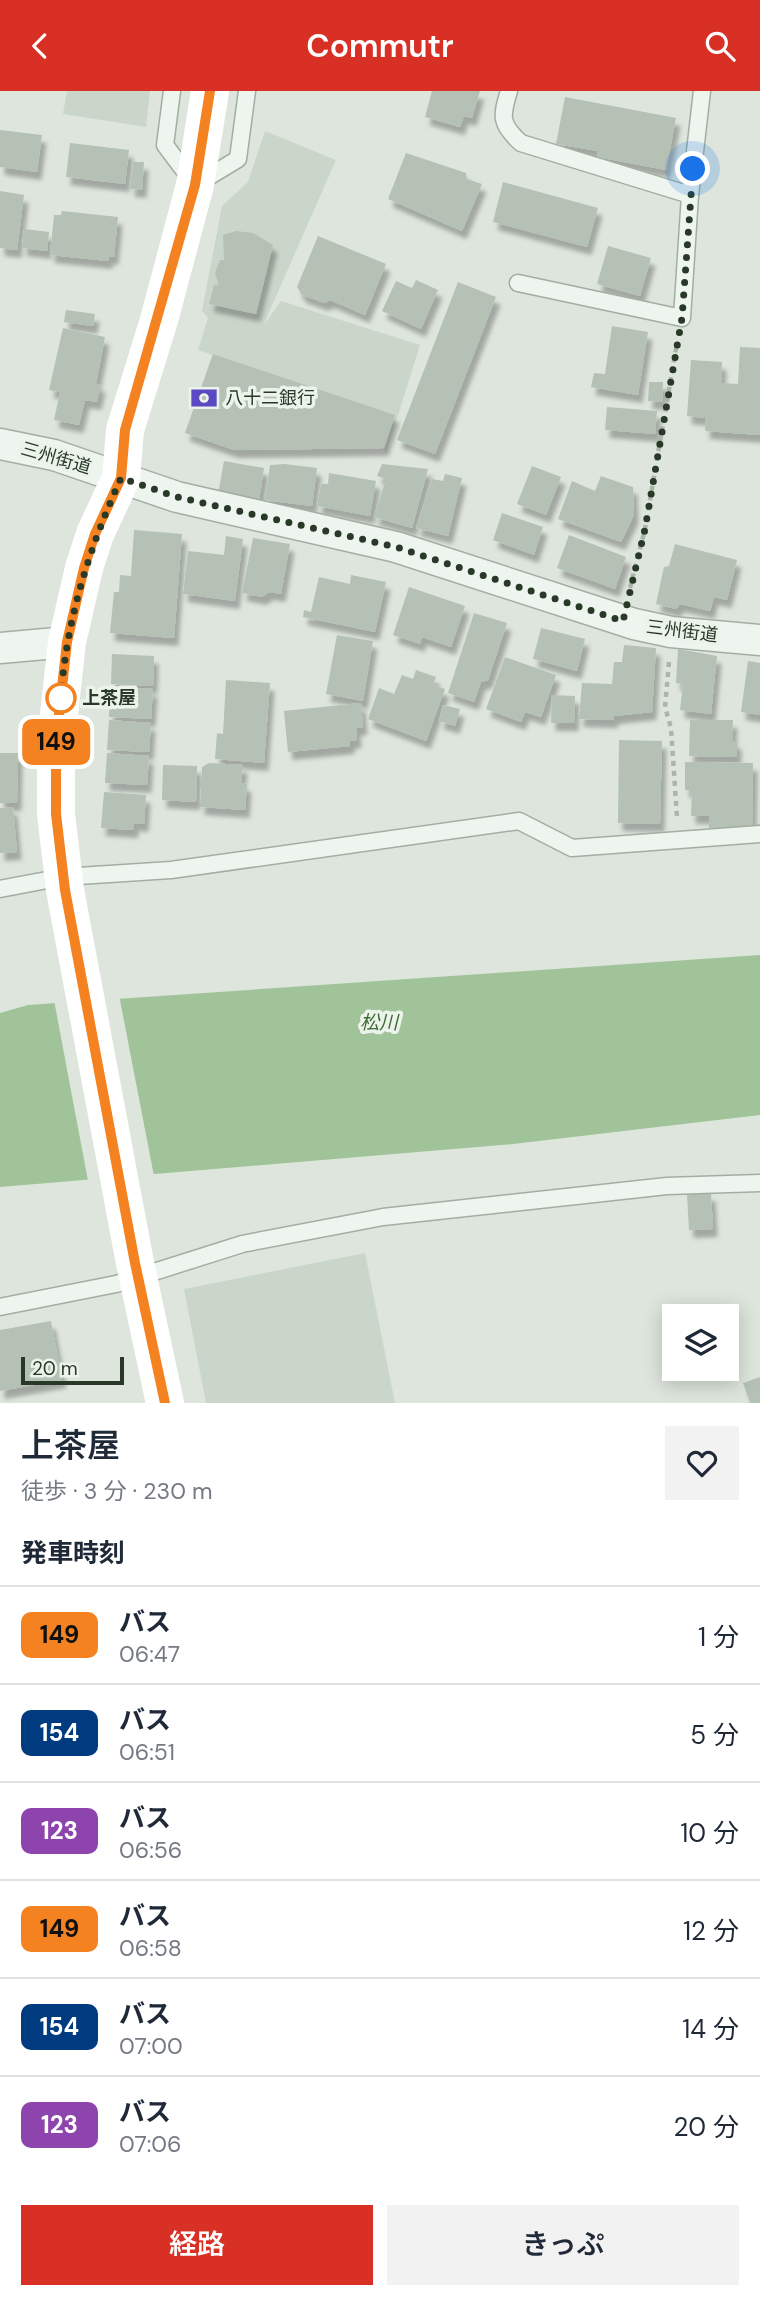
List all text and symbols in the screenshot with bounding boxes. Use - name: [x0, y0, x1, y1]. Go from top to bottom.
- text: Commutr: [306, 25, 454, 67]
- icon: back: [21, 27, 59, 65]
- icon: search: [701, 27, 739, 65]
- your location: [675, 151, 710, 186]
- bank icon: 八十二銀行: [189, 383, 219, 413]
- place label: 八十二銀行: [225, 386, 315, 410]
- street label: 三州街道: [18, 437, 94, 479]
- street label: 三州街道: [645, 615, 719, 647]
- marker: 上茶屋: [46, 683, 76, 713]
- place label: 上茶屋: [82, 686, 136, 710]
- line badge: 149: [16, 719, 96, 765]
- text: 149: [36, 726, 76, 757]
- water label: 松川: [360, 1010, 400, 1035]
- map controls: [662, 1304, 739, 1381]
- button: layers: [662, 1304, 739, 1381]
- scale bar: [21, 1354, 124, 1386]
- text: 20 m: [32, 1356, 78, 1381]
- text: 上茶屋: [21, 1424, 120, 1467]
- button: heart: [665, 1426, 739, 1500]
- text: 徒歩 · 3 分 · 230 m: [21, 1476, 212, 1506]
- text: 発車時刻: [21, 1536, 125, 1570]
- text: バス: [119, 1605, 171, 1639]
- text: 149: [40, 1619, 79, 1650]
- text: 1 分: [698, 1620, 739, 1654]
- text: 06:47: [119, 1639, 180, 1669]
- text: バス: [119, 1703, 171, 1737]
- text: 154: [40, 1717, 79, 1748]
- text: 5 分: [690, 1718, 739, 1752]
- text: 06:51: [119, 1737, 175, 1767]
- text: バス: [119, 1801, 171, 1835]
- text: 123: [41, 1815, 78, 1846]
- text: 10 分: [680, 1816, 739, 1850]
- text: 06:56: [119, 1835, 182, 1865]
- text: バス: [119, 1899, 171, 1933]
- text: 149: [40, 1913, 79, 1944]
- text: 12 分: [683, 1914, 739, 1948]
- text: 06:58: [119, 1933, 182, 1963]
- text: バス: [119, 1997, 171, 2031]
- text: 154: [40, 2011, 79, 2042]
- text: 14 分: [682, 2012, 739, 2046]
- text: 07:00: [119, 2031, 183, 2061]
- text: バス: [119, 2095, 171, 2129]
- text: 123: [41, 2109, 78, 2140]
- text: 20 分: [674, 2110, 739, 2144]
- text: 07:06: [119, 2129, 182, 2159]
- button: 経路: [21, 2205, 373, 2285]
- button: きっぷ: [387, 2205, 739, 2285]

